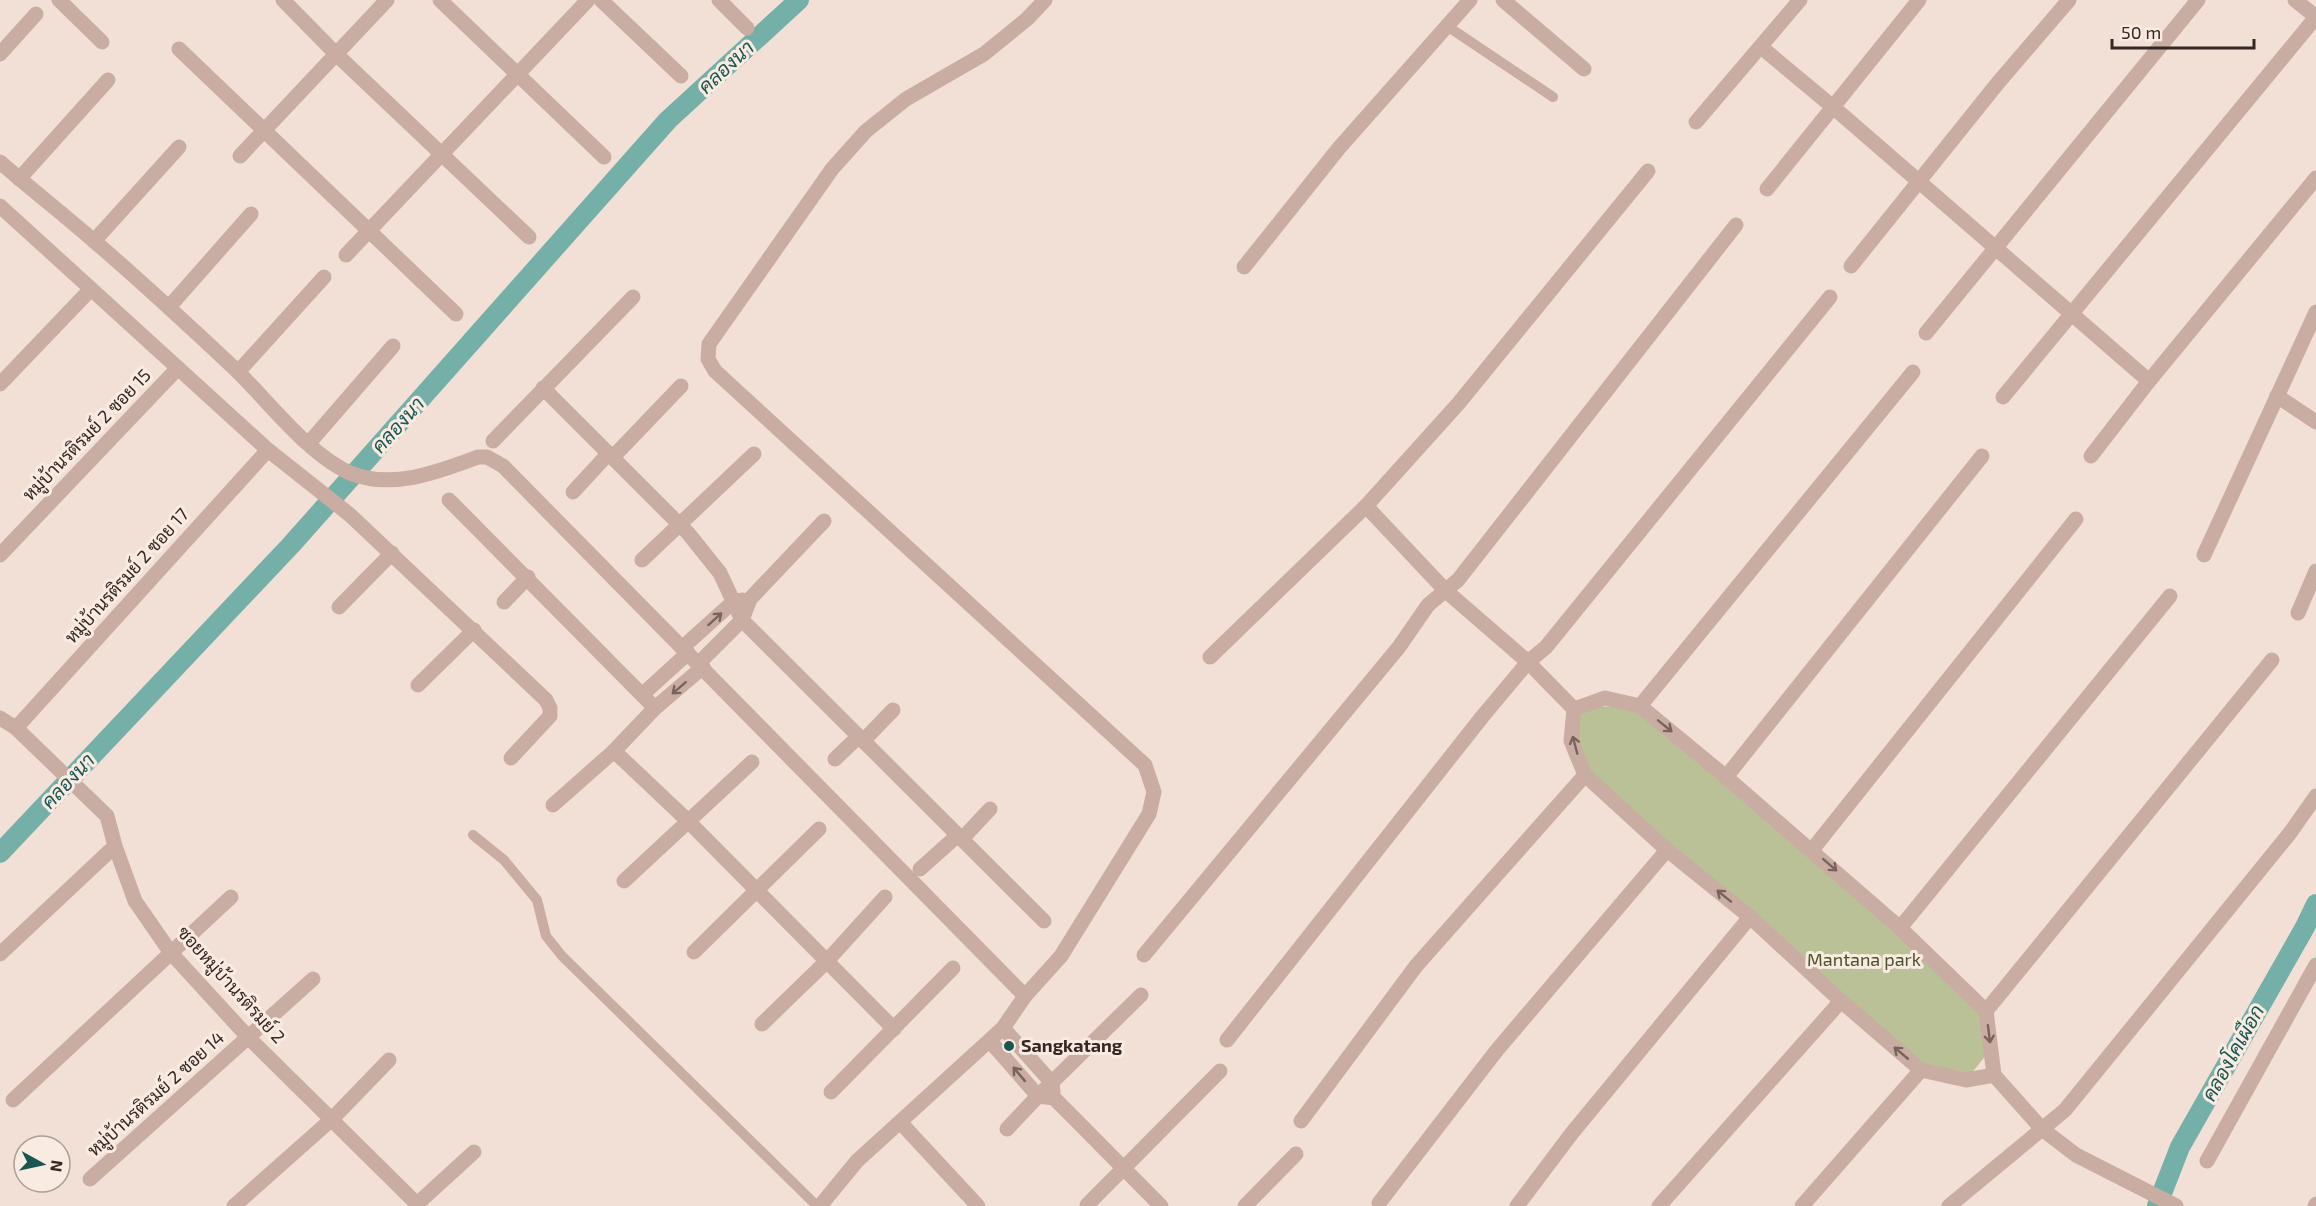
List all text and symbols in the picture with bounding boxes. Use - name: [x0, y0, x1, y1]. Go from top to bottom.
- scale bar: [2112, 12, 2254, 50]
- text: 50 m: [2121, 21, 2161, 43]
- water label: คลองนา: [693, 35, 758, 98]
- street label: หมู่บ้านรติรมย์ 2 ซอย 15: [17, 363, 157, 507]
- water label: คลองนา: [366, 391, 429, 457]
- street label: หมู่บ้านรติรมย์ 2 ซอย 17: [59, 502, 195, 650]
- one-way arrow: [707, 612, 722, 626]
- one-way arrow: [671, 681, 687, 694]
- one-way arrow: [1656, 719, 1672, 732]
- one-way arrow: [1568, 736, 1580, 755]
- water label: คลองนา: [36, 748, 99, 813]
- one-way arrow: [1822, 858, 1837, 872]
- one-way arrow: [1717, 889, 1732, 903]
- street label: ซอยหมู่บ้านรติรมย์ 2: [171, 921, 291, 1049]
- park label: Mantana park: [1807, 948, 1921, 970]
- water label: คลองโคเผือก: [2196, 1000, 2268, 1105]
- one-way arrow: [1984, 1023, 1995, 1043]
- street label: หมู่บ้านรติรมย์ 2 ซอย 14: [82, 1025, 230, 1163]
- place label: Sangkatang: [1021, 1034, 1123, 1056]
- marker: Sangkatang: [1002, 1039, 1016, 1053]
- one-way arrow: [1894, 1046, 1909, 1060]
- one-way arrow: [1013, 1066, 1026, 1082]
- north arrow: [12, 1134, 72, 1194]
- text: N: [47, 1159, 68, 1173]

